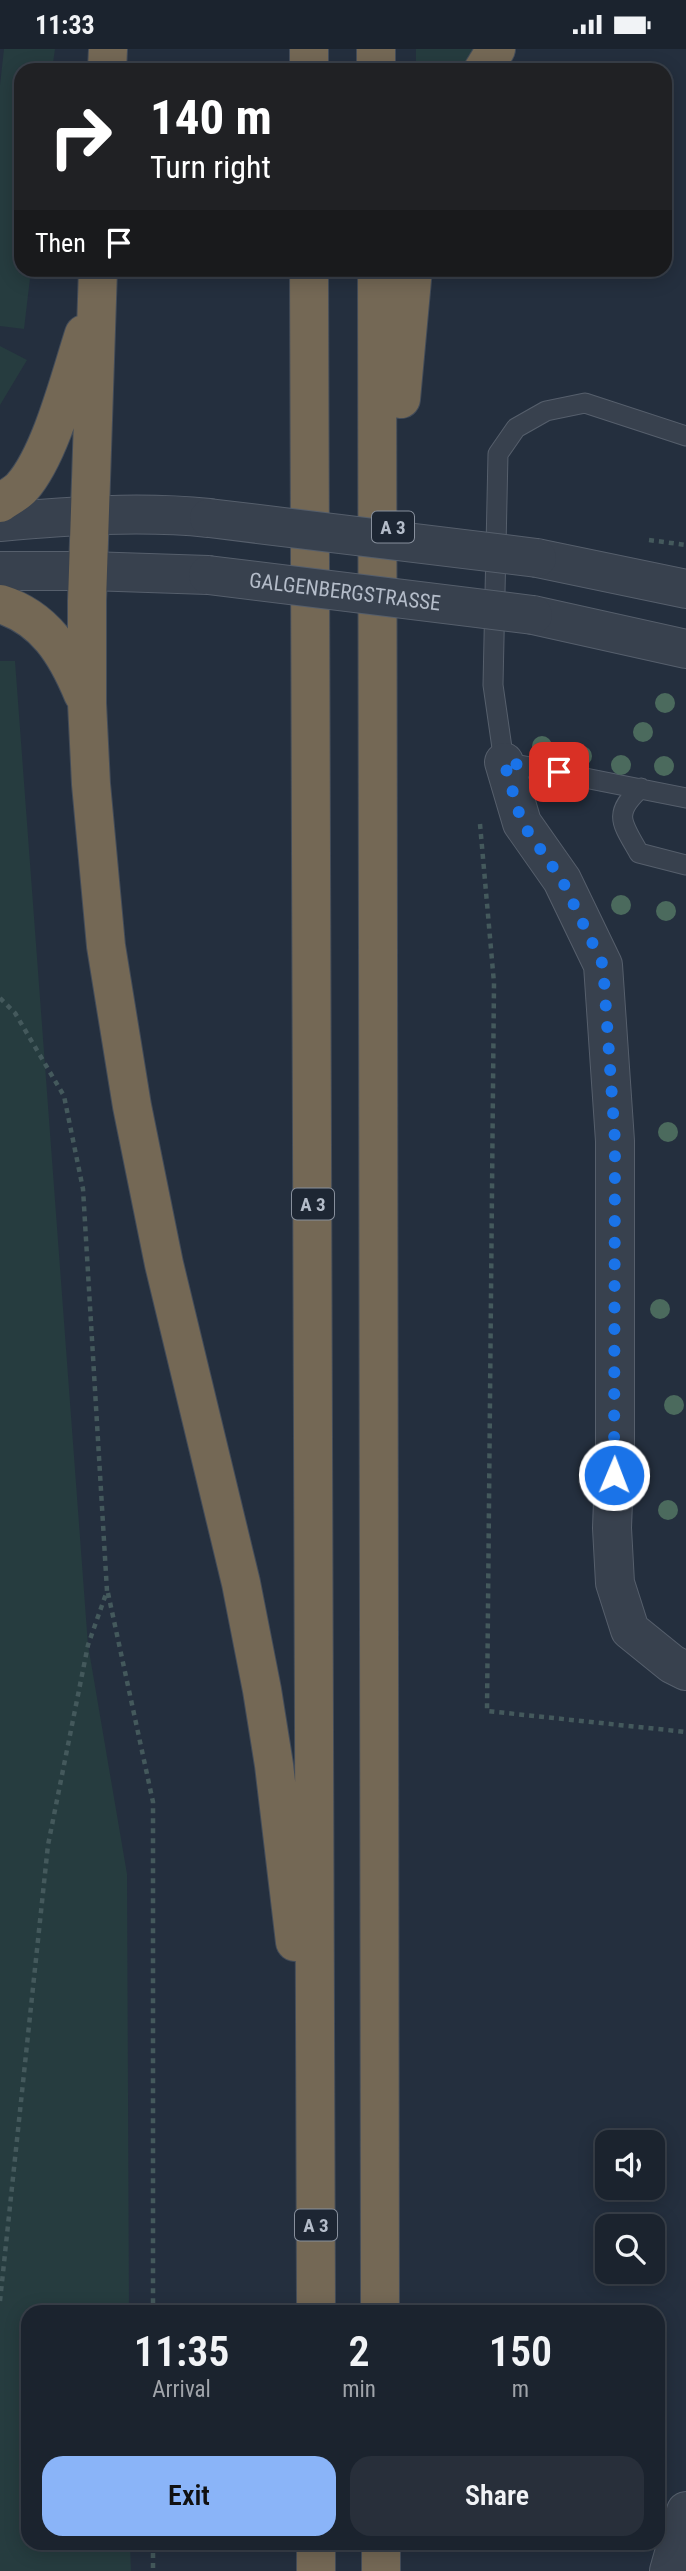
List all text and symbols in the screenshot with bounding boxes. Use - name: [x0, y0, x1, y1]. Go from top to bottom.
- text: 11:33: [35, 10, 95, 40]
- text: 140 m: [150, 89, 272, 146]
- icon: right: [35, 91, 126, 182]
- text: Turn right: [150, 148, 271, 186]
- icon: arrive: [100, 224, 138, 262]
- text: Then: [35, 228, 86, 258]
- road number: A 3: [372, 512, 414, 543]
- street label: GALGENBERGSTRASSE: [248, 568, 442, 616]
- pin: [529, 742, 589, 802]
- icon: arrive: [540, 753, 578, 791]
- road number: A 3: [292, 1189, 334, 1219]
- position arrow: [577, 1438, 651, 1512]
- map controls: [595, 2130, 665, 2284]
- button: sound: [595, 2130, 665, 2200]
- road number: A 3: [295, 2209, 337, 2241]
- button: search: [595, 2214, 665, 2284]
- text: 11:35: [134, 2327, 229, 2376]
- text: 2: [349, 2327, 370, 2376]
- text: 150: [489, 2327, 552, 2376]
- text: Arrival: [152, 2376, 211, 2403]
- text: min: [342, 2376, 376, 2403]
- text: m: [512, 2376, 529, 2403]
- button: Exit: [42, 2456, 336, 2536]
- button: Share: [350, 2456, 644, 2536]

